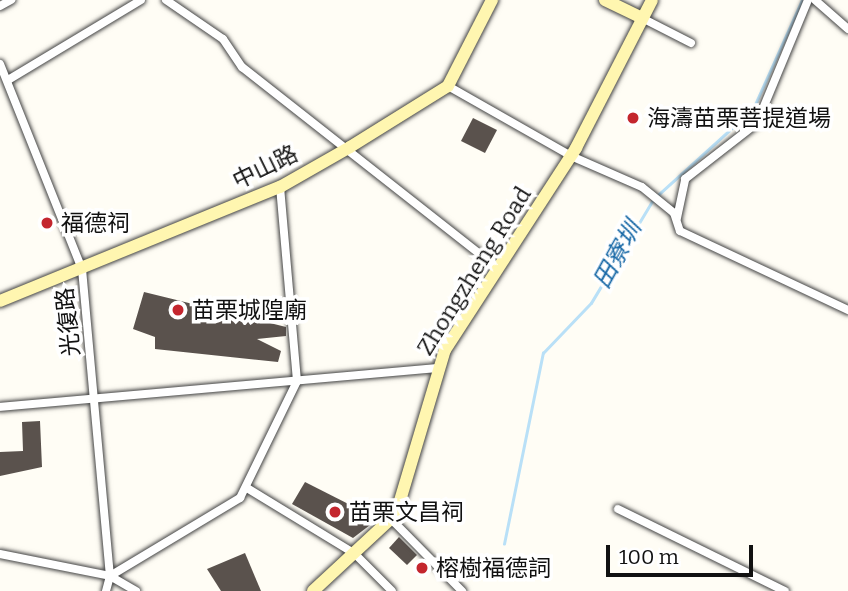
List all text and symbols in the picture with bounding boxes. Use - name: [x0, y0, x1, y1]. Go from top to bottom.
- place label: 海濤苗栗菩提道場: [647, 104, 831, 132]
- marker: 海濤苗栗菩提道場: [625, 110, 641, 126]
- street label: 中山路: [228, 139, 302, 195]
- street label: Zhongzheng Road: [411, 182, 537, 360]
- place label: 福德祠: [61, 209, 130, 237]
- marker: 福德祠: [39, 215, 55, 231]
- water label: 田寮圳: [588, 217, 648, 293]
- street label: 光復路: [51, 286, 85, 358]
- place label: 苗栗城隍廟: [192, 296, 307, 324]
- marker: 苗栗城隍廟: [170, 302, 186, 318]
- place label: 苗栗文昌祠: [349, 498, 464, 526]
- marker: 苗栗文昌祠: [327, 504, 343, 520]
- scale bar: [610, 532, 757, 576]
- text: 100 m: [619, 544, 679, 570]
- place label: 榕樹福德詞: [436, 554, 551, 582]
- marker: 榕樹福德詞: [414, 560, 430, 576]

